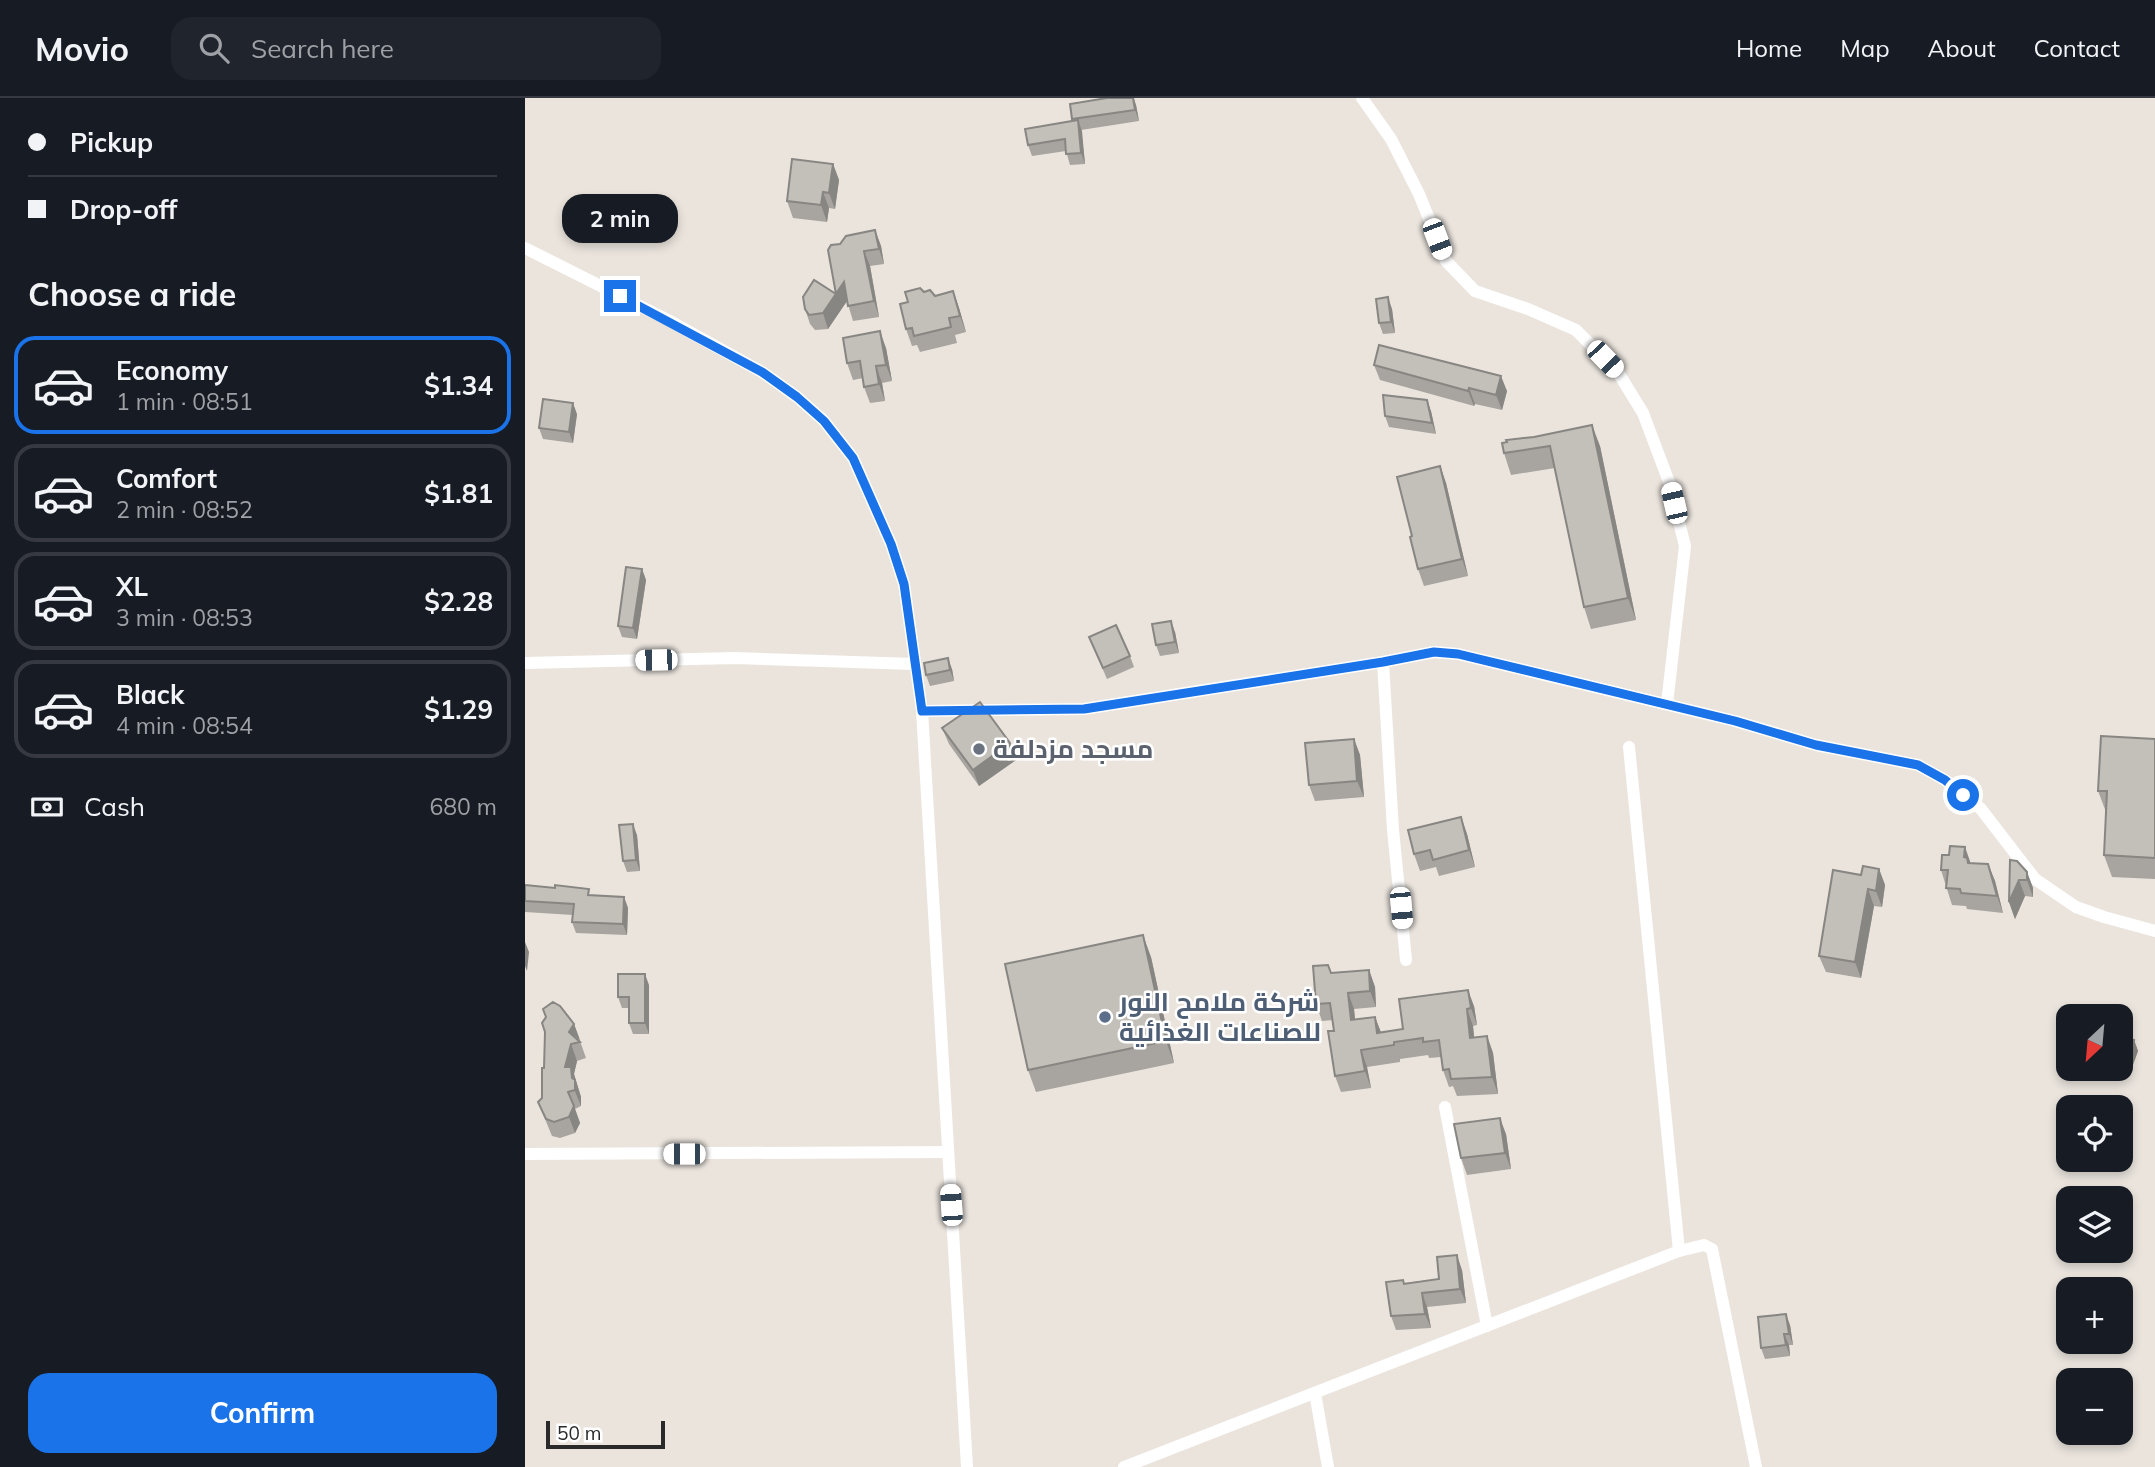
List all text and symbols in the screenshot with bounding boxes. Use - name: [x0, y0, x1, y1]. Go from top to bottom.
- search box: [171, 17, 661, 80]
- text: Movio: [35, 28, 129, 69]
- icon: search: [195, 29, 233, 67]
- text: Search here: [251, 32, 394, 65]
- text: Home: [1736, 33, 1802, 63]
- text: Map: [1840, 33, 1890, 63]
- text: About: [1928, 33, 1996, 63]
- text: Contact: [2034, 33, 2120, 63]
- text: Pickup: [70, 126, 153, 159]
- text: Drop-off: [70, 193, 177, 226]
- callout: 2 min: [562, 194, 678, 244]
- text: 2 min: [590, 204, 650, 233]
- car: [1420, 216, 1455, 262]
- text: Choose a ride: [28, 274, 236, 314]
- route end: [604, 280, 636, 312]
- car: [1583, 337, 1628, 381]
- icon: car: [32, 354, 95, 417]
- text: Economy: [116, 354, 228, 387]
- text: $1.34: [424, 369, 493, 402]
- text: 1 min · 08:51: [116, 387, 253, 416]
- icon: car: [32, 462, 95, 525]
- text: Comfort: [116, 462, 217, 495]
- text: $1.81: [424, 477, 493, 510]
- car: [1660, 480, 1689, 526]
- text: 2 min · 08:52: [116, 495, 253, 524]
- icon: car: [32, 570, 95, 633]
- text: XL: [116, 570, 148, 603]
- text: $2.28: [424, 585, 493, 618]
- text: 3 min · 08:53: [116, 603, 253, 632]
- car: [635, 649, 678, 671]
- icon: car: [32, 678, 95, 741]
- text: Black: [116, 678, 184, 711]
- text: $1.29: [424, 693, 493, 726]
- text: 4 min · 08:54: [116, 711, 253, 740]
- place label: مسجد مزدلفة: [993, 732, 1154, 765]
- marker: مسجد مزدلفة: [971, 741, 987, 757]
- route start: [1947, 779, 1979, 811]
- icon: cash: [28, 788, 66, 826]
- text: Cash: [84, 790, 145, 823]
- text: 680 m: [429, 792, 497, 821]
- car: [1389, 886, 1414, 930]
- place label: شركة ملامح النور للصناعات الغذائية: [1118, 985, 1321, 1048]
- north arrow: [2056, 1004, 2133, 1082]
- map controls: [2056, 1004, 2133, 1445]
- marker: شركة ملامح النور للصناعات الغذائية: [1097, 1009, 1113, 1025]
- button: locate: [2056, 1095, 2133, 1172]
- car: [664, 1144, 706, 1165]
- car: [940, 1183, 963, 1227]
- button: layers: [2056, 1186, 2133, 1263]
- button: +: [2056, 1277, 2133, 1354]
- button: −: [2056, 1368, 2133, 1445]
- button: Confirm: [28, 1373, 497, 1453]
- scale bar: [546, 1418, 665, 1450]
- text: 50 m: [557, 1421, 601, 1445]

